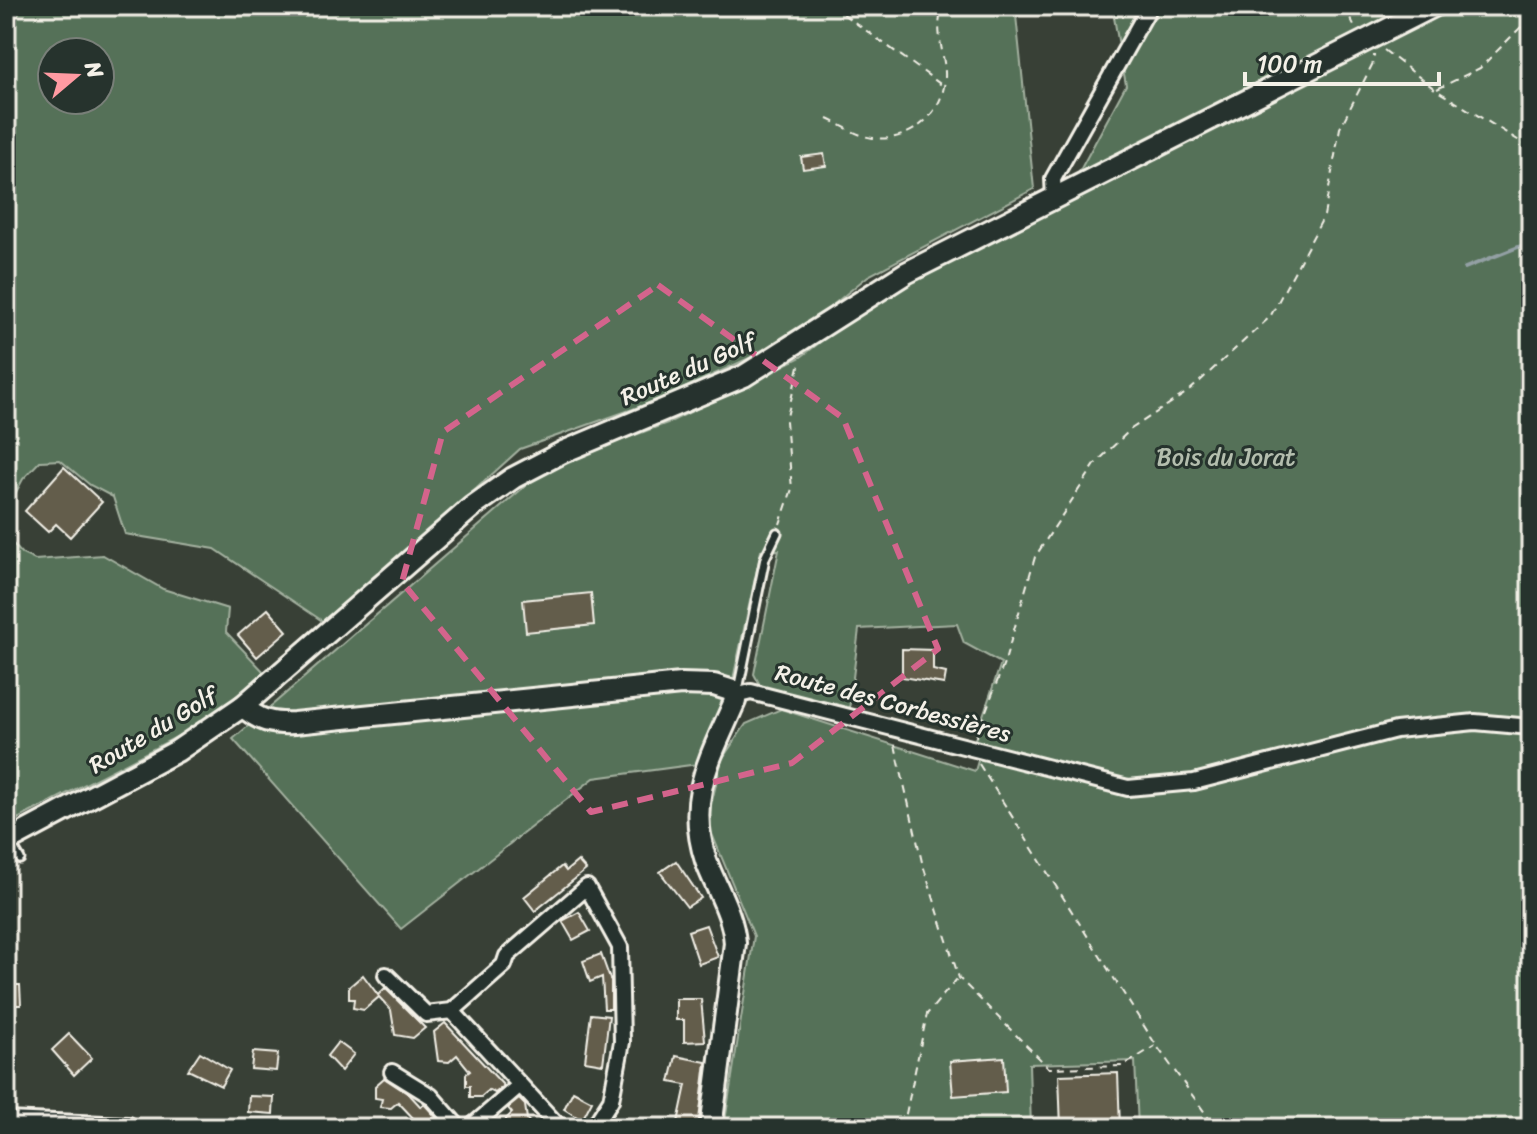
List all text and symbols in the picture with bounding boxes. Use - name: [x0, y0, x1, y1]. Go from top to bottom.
- north arrow: [36, 36, 116, 116]
- scale bar: [1245, 36, 1439, 86]
- text: 100 m: [1257, 43, 1322, 85]
- text: N: [73, 55, 116, 84]
- street label: Route du Golf: [614, 319, 766, 418]
- park label: Bois du Jorat: [1157, 436, 1295, 478]
- street label: Route des Corbessières: [771, 651, 1016, 755]
- street label: Route du Golf: [80, 673, 229, 785]

